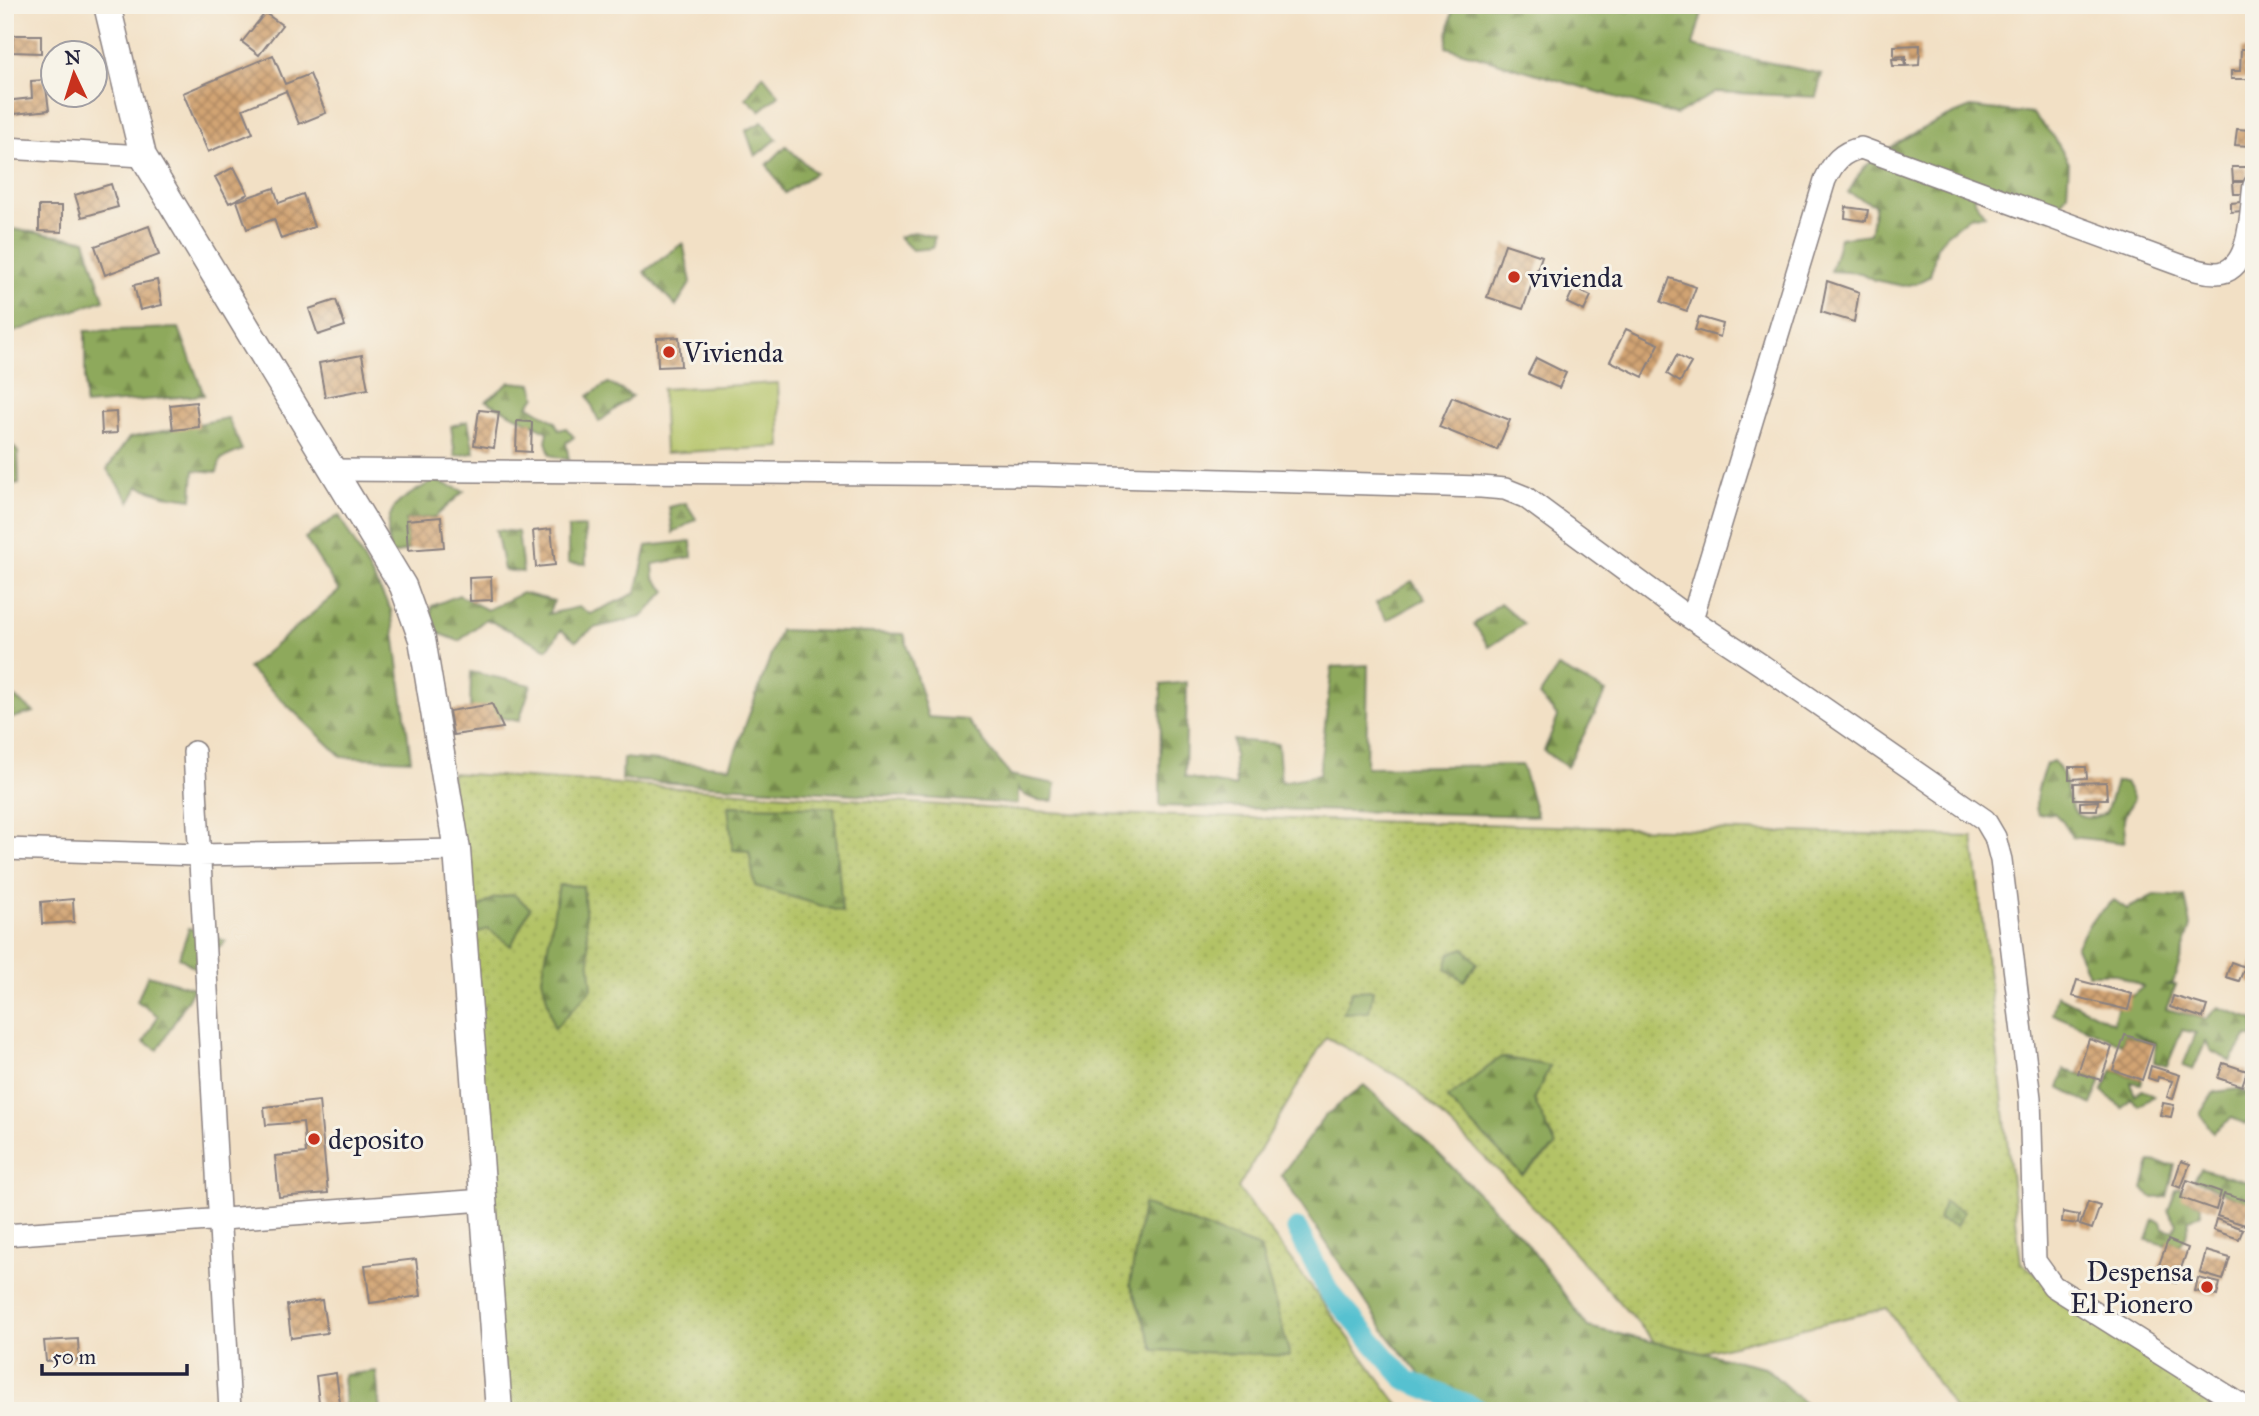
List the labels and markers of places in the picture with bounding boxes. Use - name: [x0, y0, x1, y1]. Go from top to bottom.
- place label: vivienda: [1527, 260, 1623, 295]
- marker: vivienda: [1506, 269, 1522, 285]
- place label: Vivienda: [682, 335, 784, 370]
- marker: Vivienda: [661, 344, 677, 360]
- place label: deposito: [328, 1122, 424, 1157]
- marker: deposito: [306, 1131, 322, 1147]
- place label: Despensa El Pionero: [2070, 1254, 2193, 1321]
- marker: Despensa El Pionero: [2199, 1279, 2215, 1295]

